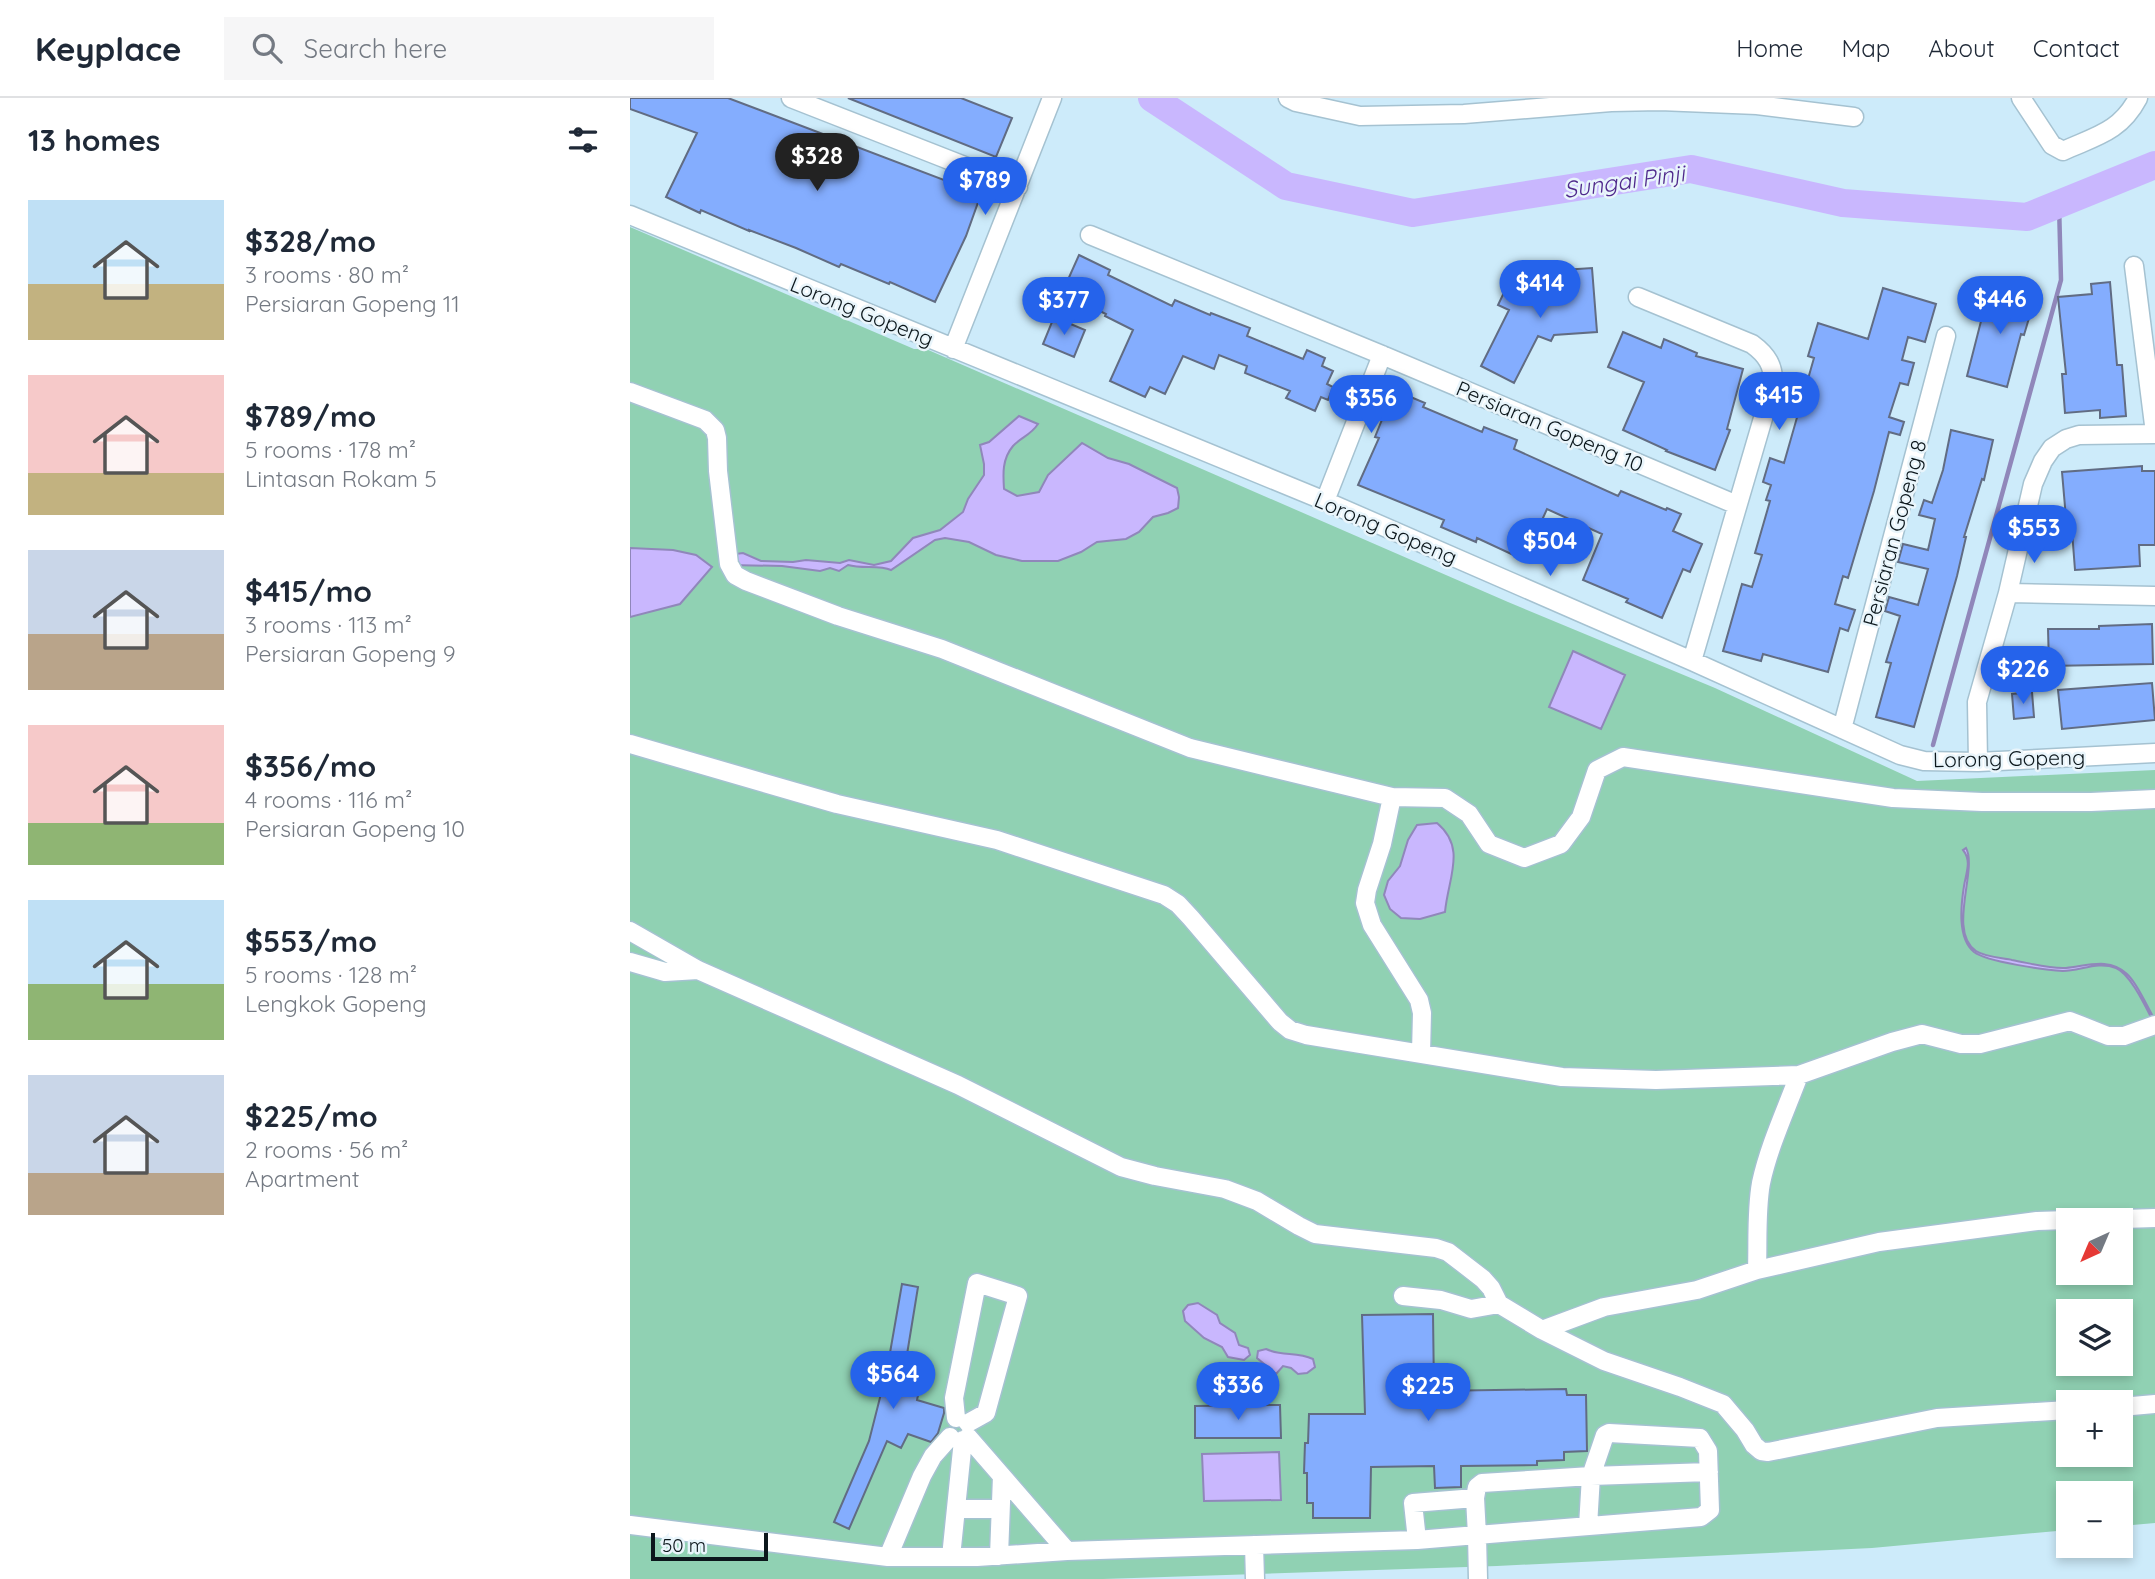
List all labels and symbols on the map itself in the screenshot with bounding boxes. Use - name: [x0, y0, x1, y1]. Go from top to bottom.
- pin: $328: [776, 134, 858, 193]
- pin: $789: [944, 158, 1026, 217]
- water label: Sungai Pinji: [1562, 158, 1689, 204]
- pin: $414: [1499, 260, 1581, 320]
- street label: Lorong Gopeng: [787, 270, 937, 352]
- pin: $446: [1959, 276, 2041, 336]
- pin: $377: [1023, 278, 1105, 337]
- pin: $415: [1738, 372, 1820, 432]
- street label: Persiaran Gopeng 10: [1452, 375, 1648, 477]
- pin: $356: [1330, 376, 1412, 435]
- street label: Persiaran Gopeng 8: [1857, 437, 1931, 629]
- street label: Lorong Gopeng: [1311, 486, 1461, 570]
- pin: $553: [1993, 505, 2075, 565]
- pin: $504: [1509, 518, 1591, 578]
- pin: $226: [1982, 646, 2064, 706]
- street label: Lorong Gopeng: [1933, 744, 2085, 772]
- north arrow: [2056, 1208, 2133, 1284]
- pin: $564: [852, 1352, 934, 1411]
- pin: $336: [1197, 1362, 1279, 1422]
- pin: $225: [1387, 1364, 1469, 1423]
- scale bar: [651, 1530, 768, 1562]

